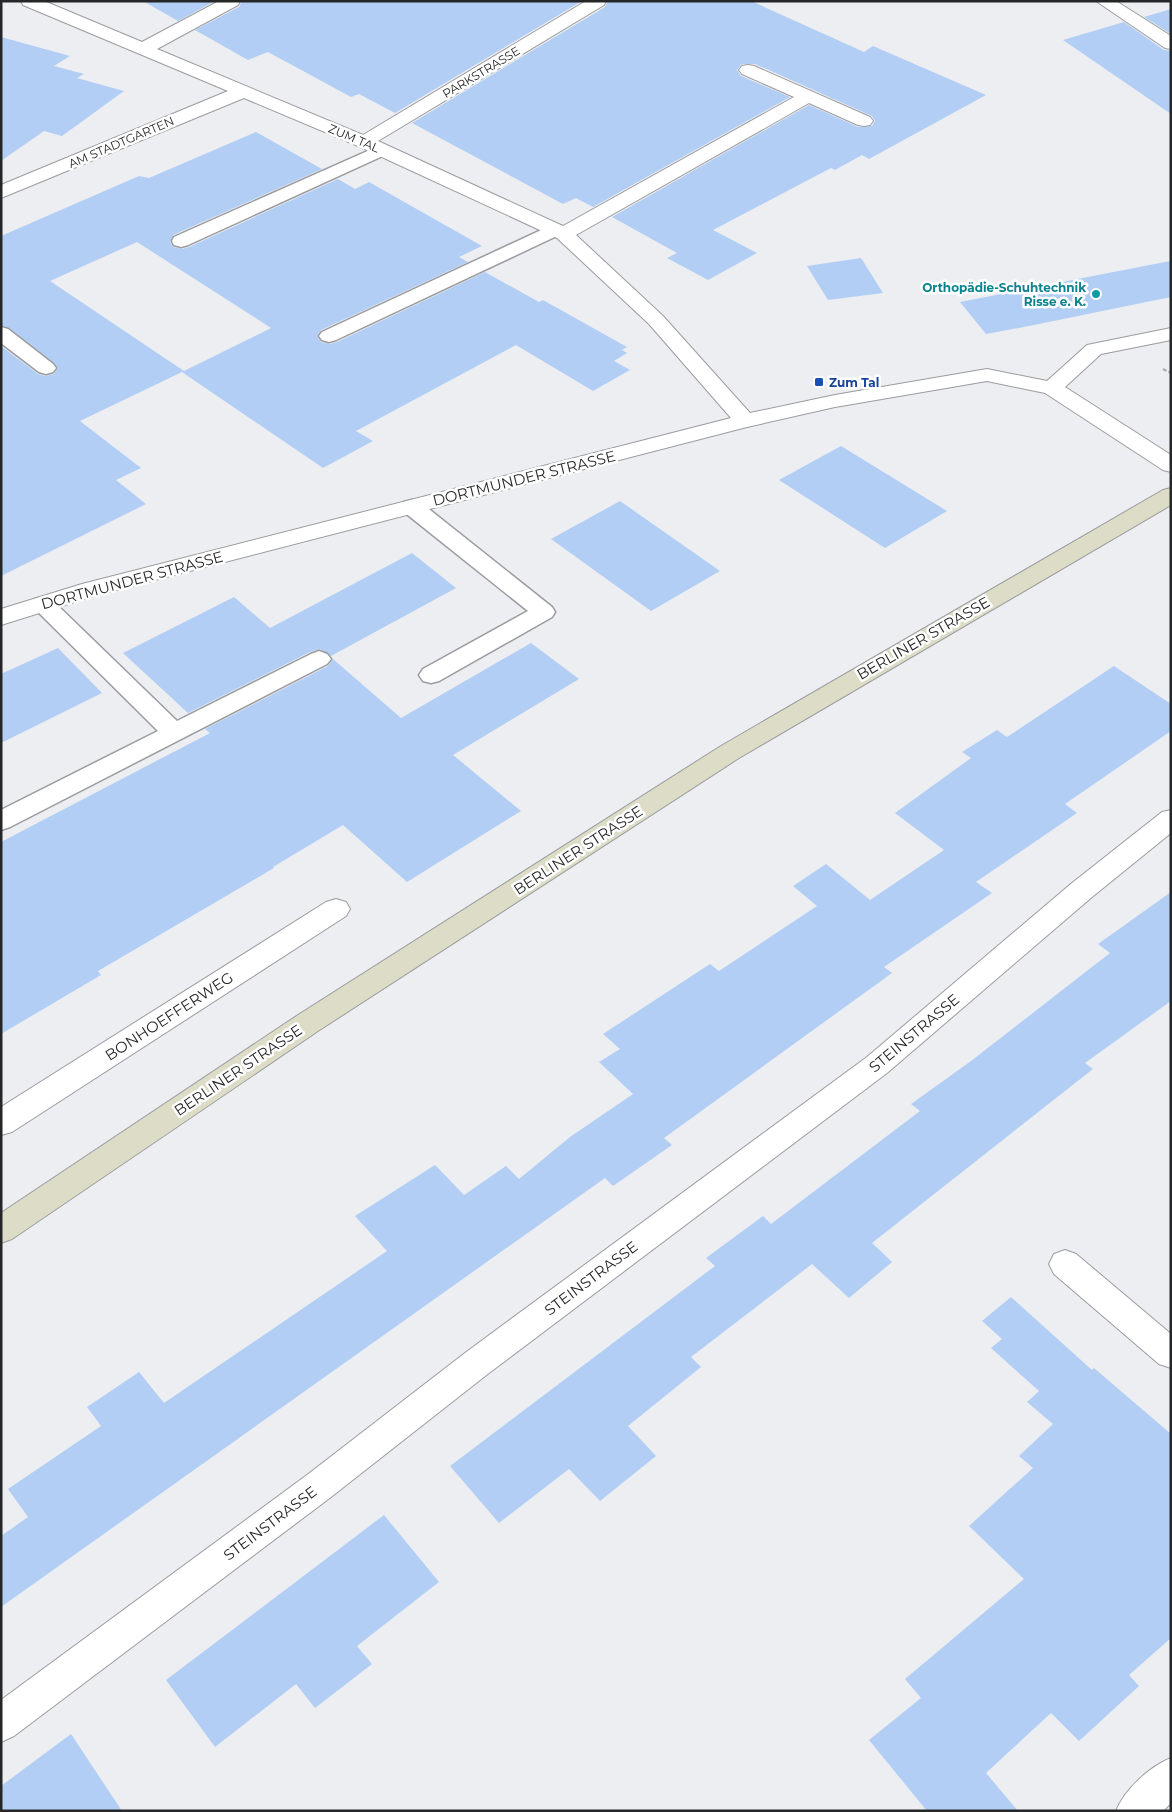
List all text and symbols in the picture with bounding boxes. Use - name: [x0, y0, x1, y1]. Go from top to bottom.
- street label: PARKSTRASSE: [439, 43, 523, 101]
- street label: AM STADTGARTEN: [66, 113, 176, 171]
- street label: ZUM TAL: [326, 121, 382, 155]
- place label: Orthopädie-Schuhtechnik Risse e. K.: [922, 280, 1086, 309]
- marker: Orthopädie-Schuhtechnik Risse e. K.: [1090, 288, 1102, 300]
- place label: Zum Tal: [829, 375, 879, 390]
- marker: Zum Tal: [813, 376, 825, 388]
- street label: DORTMUNDER STRASSE: [431, 446, 617, 510]
- street label: DORTMUNDER STRASSE: [39, 547, 225, 613]
- street label: BERLINER STRASSE: [853, 592, 993, 684]
- street label: BERLINER STRASSE: [510, 801, 646, 899]
- street label: BONHOEFFERWEG: [101, 968, 237, 1064]
- street label: STEINSTRASSE: [865, 990, 963, 1076]
- street label: BERLINER STRASSE: [170, 1020, 306, 1120]
- street label: STEINSTRASSE: [540, 1237, 642, 1319]
- street label: STEINSTRASSE: [219, 1482, 321, 1564]

